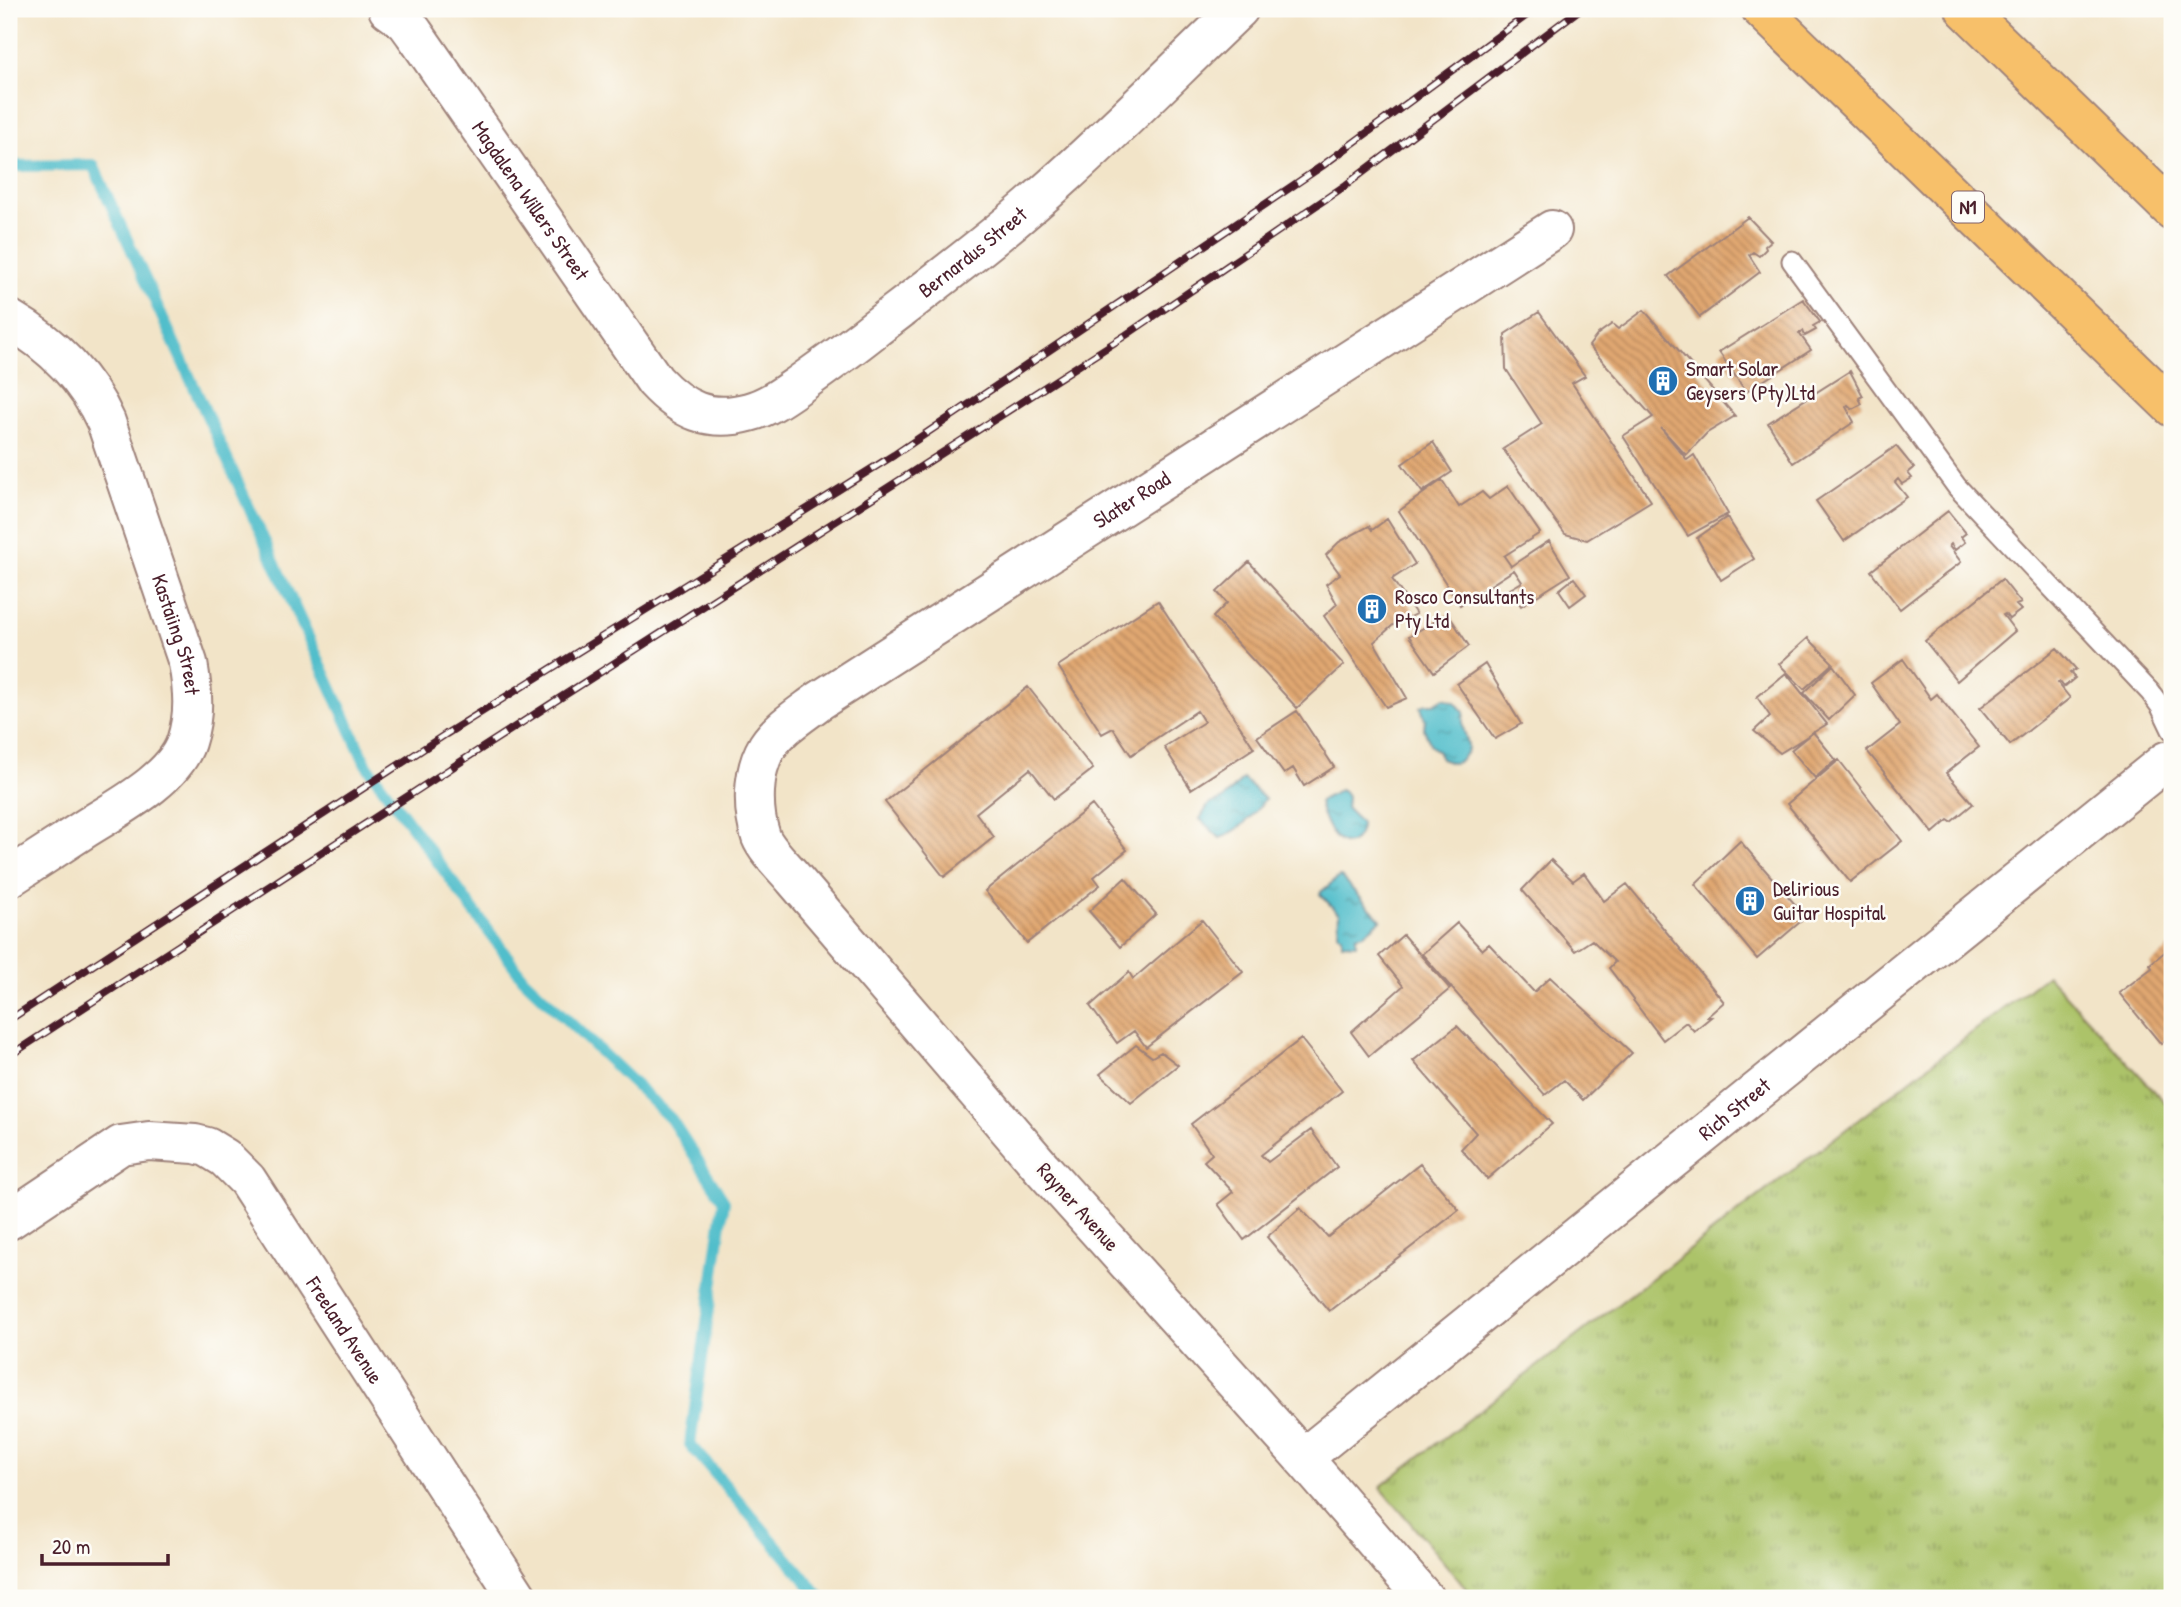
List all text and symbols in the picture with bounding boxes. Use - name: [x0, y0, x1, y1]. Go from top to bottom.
- street label: Magdalena Willers Street: [465, 115, 597, 287]
- road number: N1: [1952, 192, 1984, 223]
- street label: Bernardus Street: [912, 199, 1034, 304]
- place label: Smart Solar Geysers (Pty)Ltd: [1686, 354, 1815, 407]
- building icon: Smart Solar Geysers (Pty)Ltd: [1646, 364, 1680, 398]
- street label: Slater Road: [1087, 464, 1176, 535]
- street label: Kastaiing Street: [145, 570, 207, 697]
- place label: Rosco Consultants Pty Ltd: [1395, 582, 1534, 635]
- building icon: Rosco Consultants Pty Ltd: [1355, 592, 1389, 626]
- place label: Delirious Guitar Hospital: [1773, 874, 1886, 927]
- building icon: Delirious Guitar Hospital: [1733, 884, 1767, 918]
- street label: Rich Street: [1692, 1070, 1777, 1147]
- street label: Rayner Avenue: [1031, 1156, 1126, 1257]
- street label: Freeland Avenue: [299, 1270, 390, 1389]
- scale bar: [42, 1523, 168, 1567]
- text: 20 m: [52, 1532, 90, 1561]

